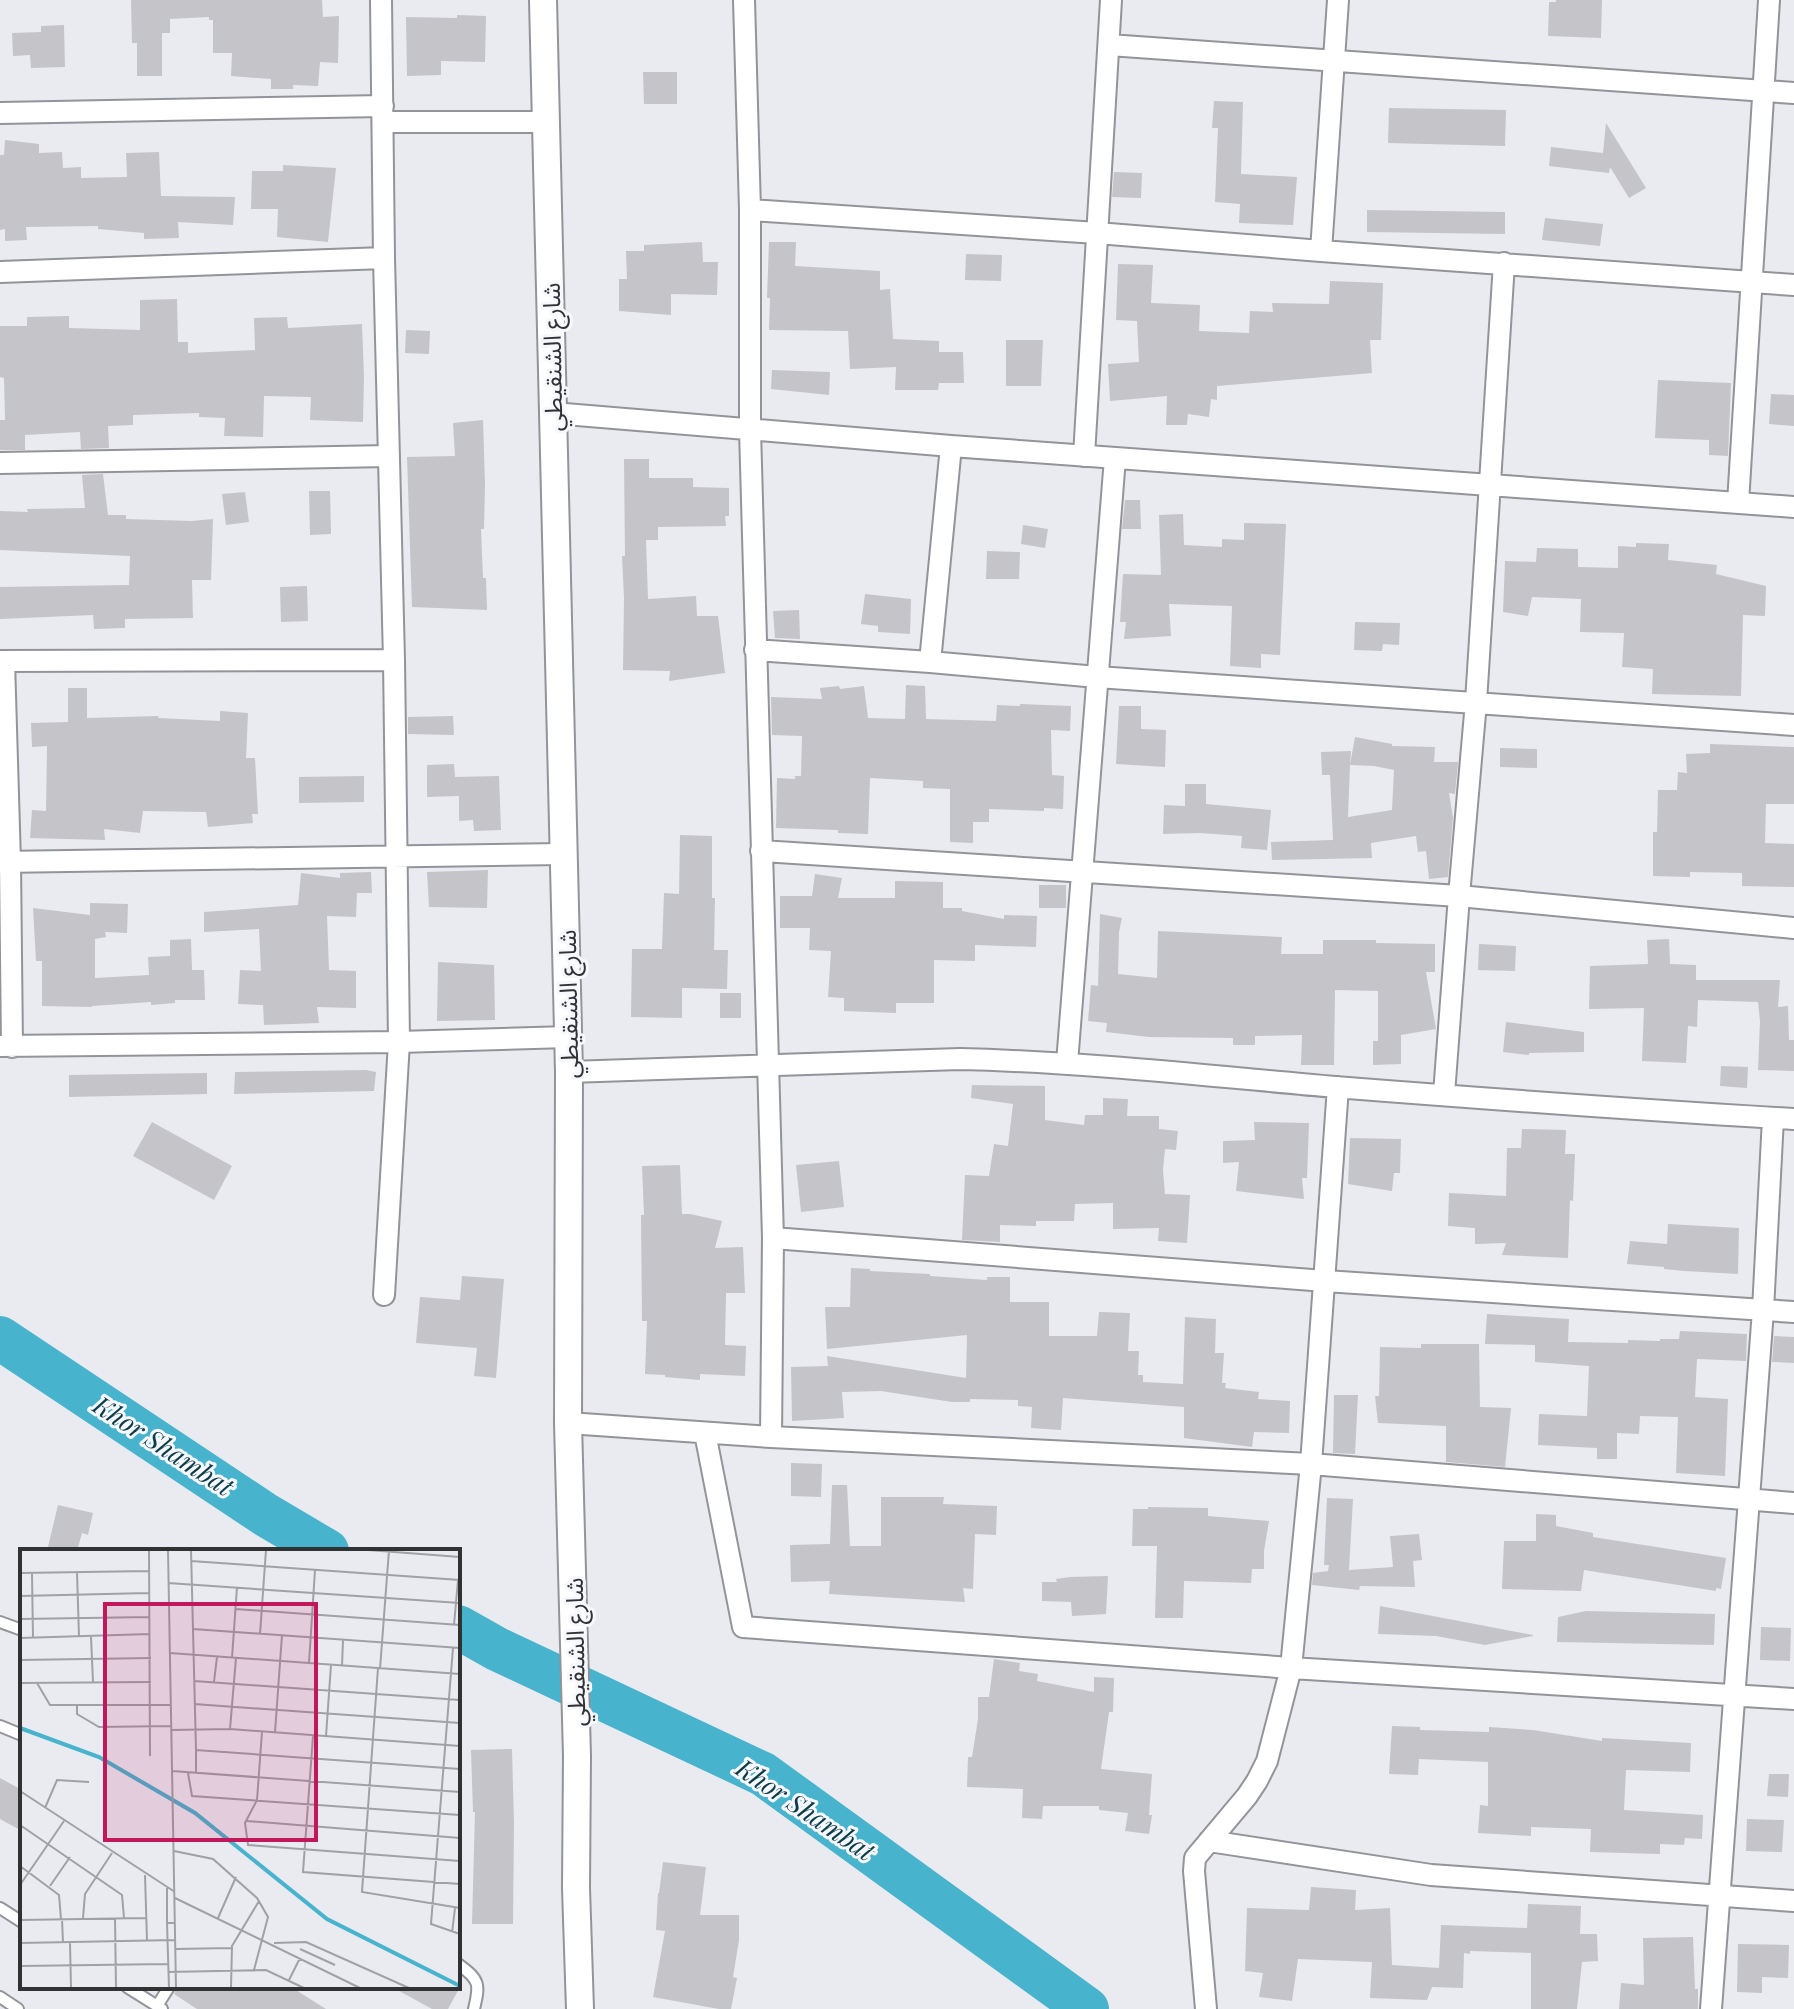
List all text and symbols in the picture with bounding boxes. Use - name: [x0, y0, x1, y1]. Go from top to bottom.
- street label: شارع الشنقيطي: [534, 282, 573, 432]
- street label: شارع الشنقيطي: [550, 929, 589, 1079]
- water label: Khor Shambat: [86, 1386, 242, 1504]
- inset map: [20, 1549, 460, 1989]
- street label: شارع الشنقيطي: [557, 1577, 596, 1727]
- water label: Khor Shambat: [729, 1749, 883, 1869]

